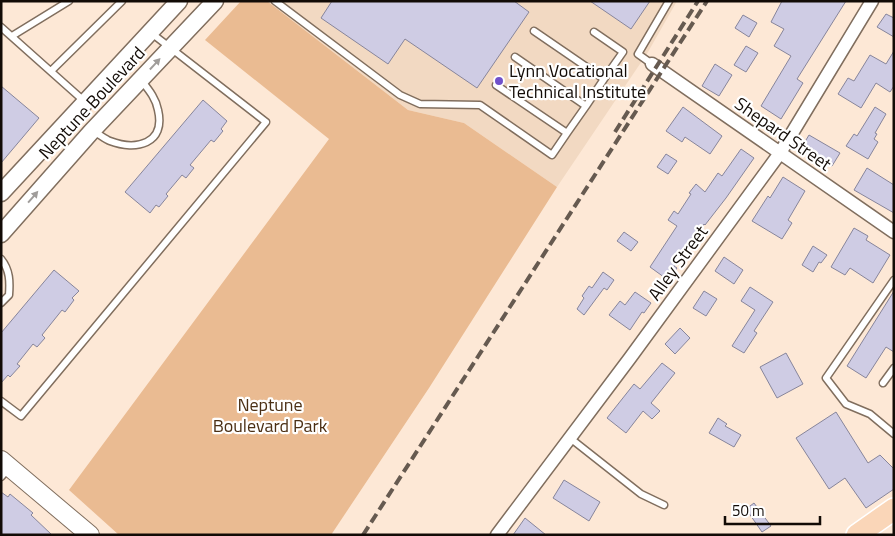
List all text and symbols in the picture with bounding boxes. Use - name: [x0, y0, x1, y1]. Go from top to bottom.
- street label: Neptune Boulevard: [32, 40, 151, 165]
- place label: Lynn Vocational Technical Institute: [509, 57, 646, 105]
- one-way arrow: [149, 58, 161, 70]
- marker: Lynn Vocational Technical Institute: [493, 75, 505, 87]
- street label: Shepard Street: [729, 90, 838, 177]
- one-way arrow: [27, 191, 39, 203]
- street label: Alley Street: [641, 219, 714, 306]
- park label: Neptune Boulevard Park: [213, 391, 328, 439]
- scale bar: [725, 494, 820, 526]
- text: 50 m: [732, 499, 765, 522]

